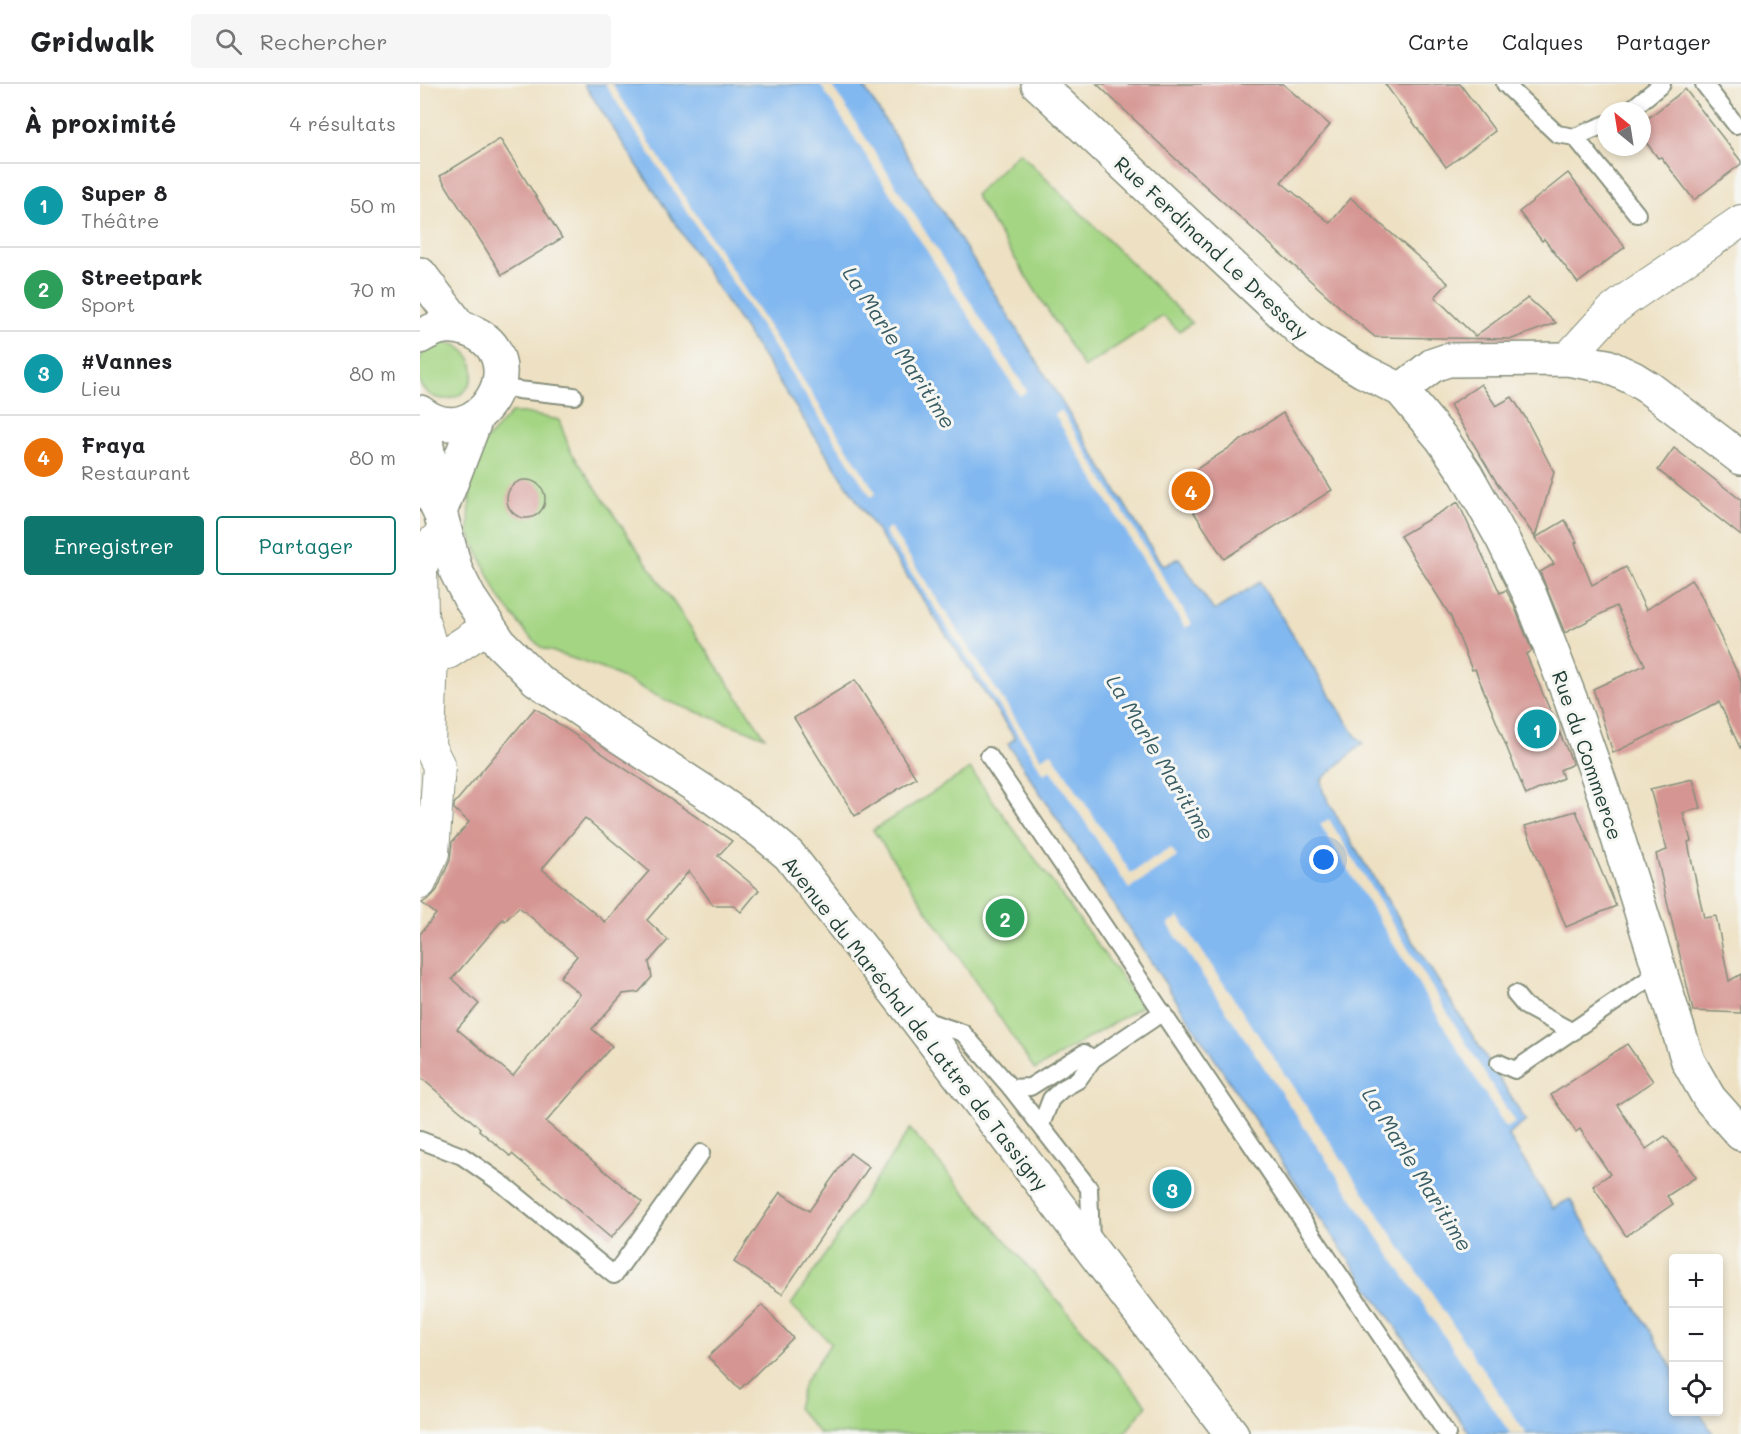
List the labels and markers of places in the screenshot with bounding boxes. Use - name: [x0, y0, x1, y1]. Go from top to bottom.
- pin: 4: [1172, 468, 1210, 514]
- pin: 1: [1518, 706, 1556, 752]
- pin: 2: [986, 896, 1024, 940]
- pin: 3: [1152, 1166, 1191, 1212]

